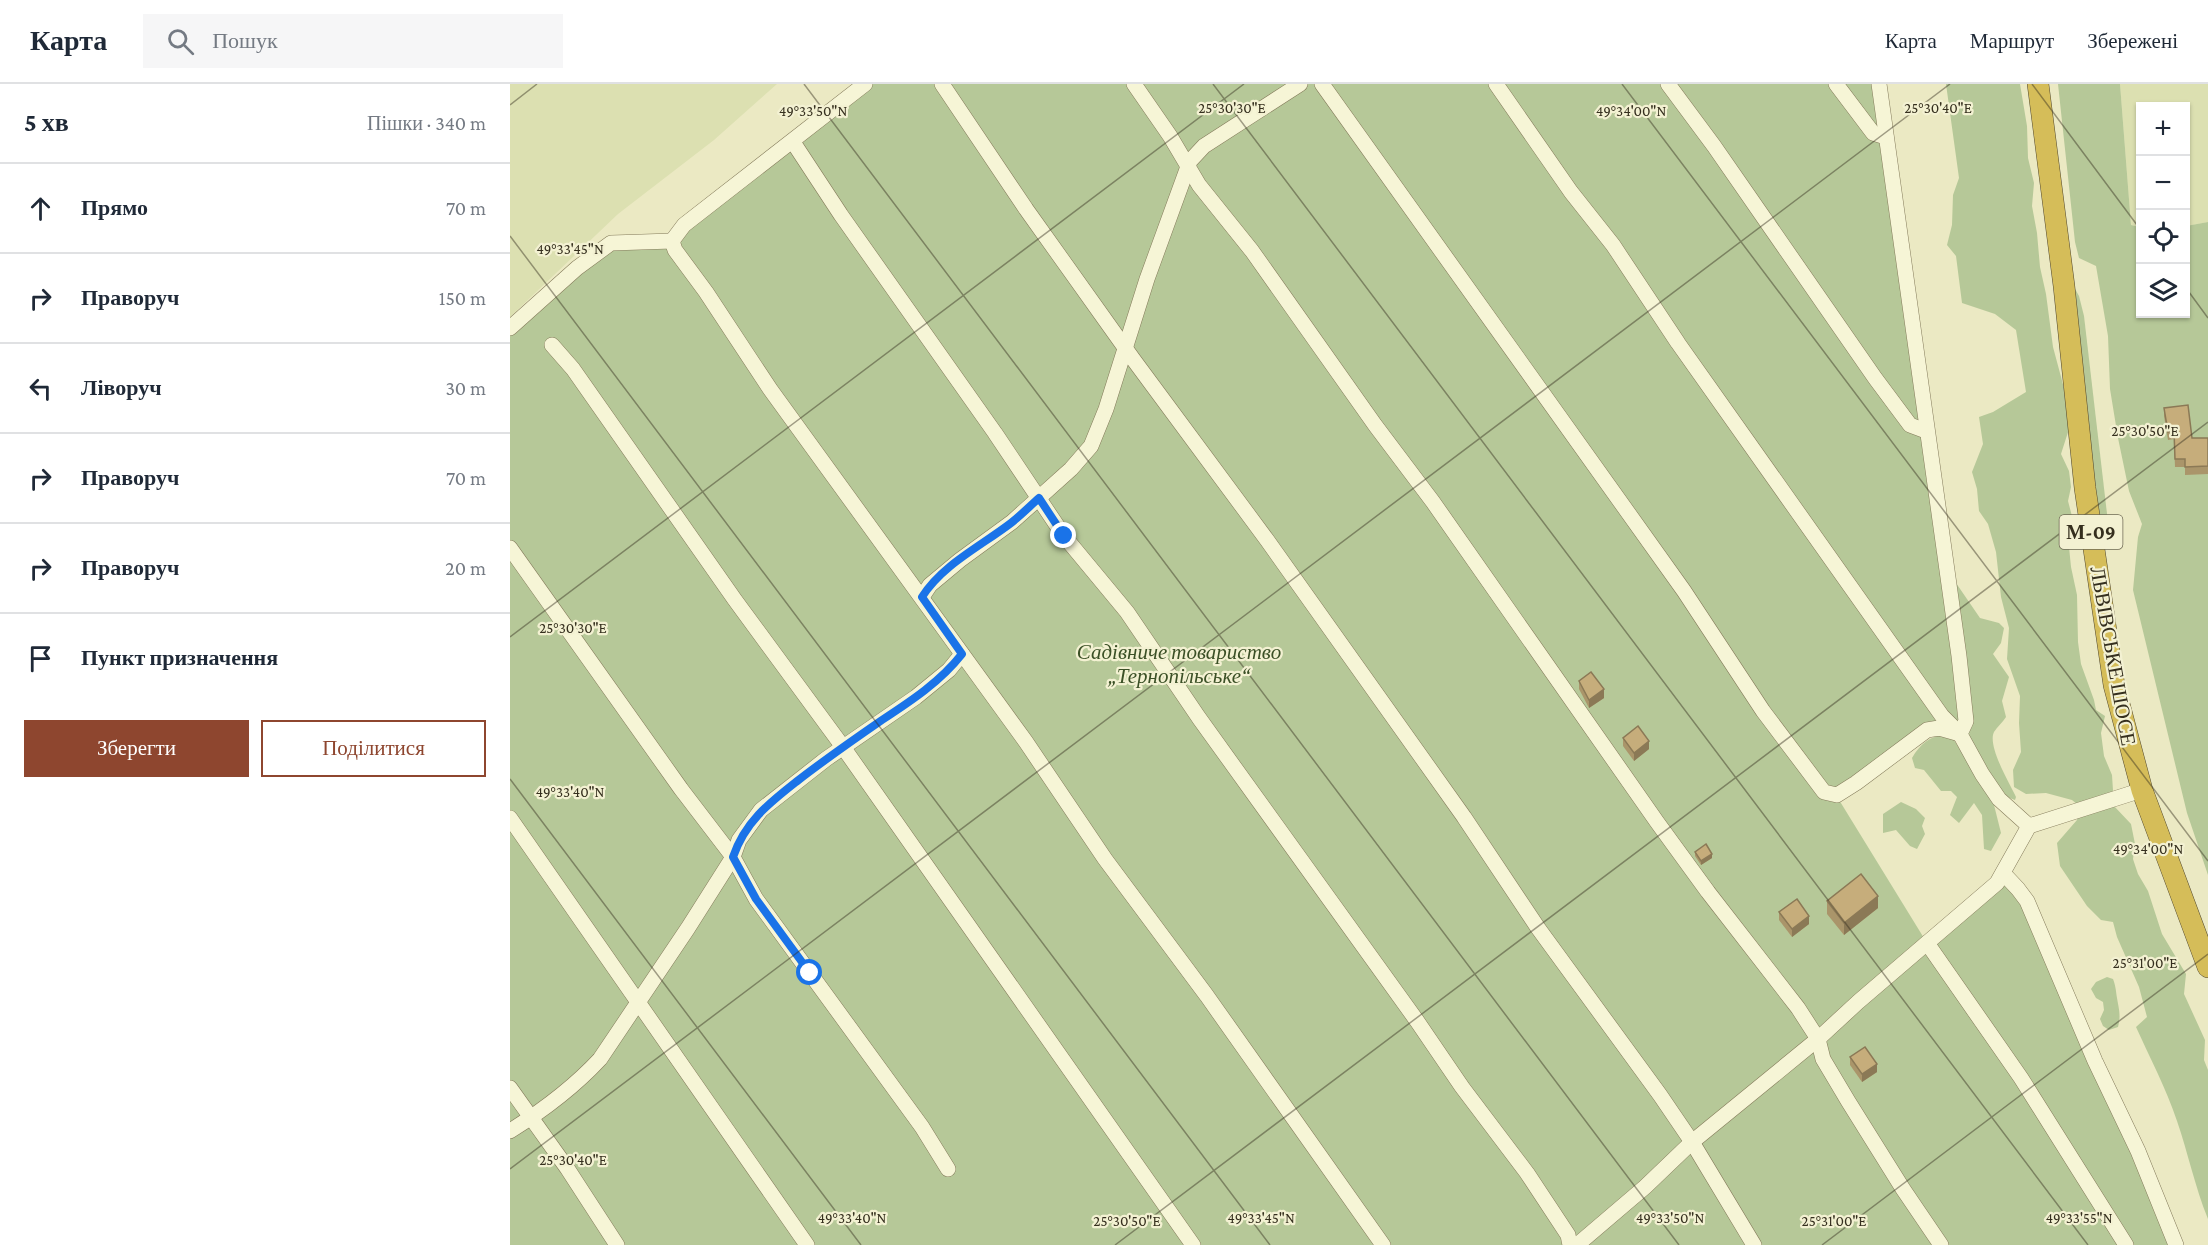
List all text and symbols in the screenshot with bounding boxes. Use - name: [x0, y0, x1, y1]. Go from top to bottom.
- search box: [143, 14, 563, 68]
- text: Карта: [30, 25, 107, 56]
- icon: search: [164, 25, 197, 58]
- text: Пошук: [212, 28, 278, 53]
- text: Карта: [1885, 29, 1937, 53]
- text: Маршрут: [1970, 29, 2054, 53]
- text: Збережені: [2087, 29, 2178, 53]
- text: 25°30'30"E: [1198, 100, 1266, 116]
- text: 25°30'40"E: [1904, 100, 1972, 116]
- map controls: [2136, 102, 2190, 318]
- button: +: [2136, 102, 2190, 156]
- text: 49°33'50"N: [779, 103, 847, 119]
- text: 49°34'00"N: [1596, 103, 1666, 119]
- text: 5 хв: [24, 108, 69, 137]
- text: Пішки · 340 m: [367, 112, 486, 134]
- button: −: [2136, 156, 2190, 210]
- icon: ahead: [24, 192, 57, 225]
- text: Прямо: [81, 195, 148, 220]
- text: 70 m: [446, 197, 486, 219]
- button: locate: [2136, 210, 2190, 264]
- text: 49°33'45"N: [536, 241, 604, 257]
- button: layers: [2136, 264, 2190, 318]
- icon: right: [24, 282, 57, 315]
- text: Праворуч: [81, 285, 179, 310]
- text: 150 m: [439, 287, 486, 309]
- icon: left: [24, 372, 57, 405]
- text: Ліворуч: [81, 375, 162, 400]
- text: 30 m: [445, 377, 486, 399]
- text: 25°30'50"E: [2111, 423, 2179, 439]
- icon: right: [24, 462, 57, 495]
- text: Праворуч: [81, 465, 179, 490]
- text: 70 m: [446, 467, 486, 489]
- road number: М-09: [2060, 515, 2122, 549]
- route end: [1050, 522, 1076, 548]
- icon: right: [24, 552, 57, 585]
- text: Праворуч: [81, 555, 179, 580]
- text: 20 m: [445, 557, 486, 579]
- street label: ЛЬВІВСЬКЕ ШОСЕ: [2085, 564, 2141, 748]
- text: 25°30'30"E: [539, 620, 607, 636]
- park label: Садівниче товариство „Тернопільське“: [1077, 640, 1281, 688]
- icon: arrive: [24, 642, 57, 675]
- text: Пункт призначення: [81, 645, 278, 670]
- button: Зберегти: [24, 720, 249, 777]
- button: Поділитися: [261, 720, 486, 777]
- text: 49°33'40"N: [536, 784, 605, 800]
- text: 49°34'00"N: [2113, 841, 2183, 857]
- text: 25°31'00"E: [2113, 955, 2177, 971]
- route start: [796, 959, 822, 985]
- text: 25°30'40"E: [539, 1152, 607, 1168]
- text: 49°33'40"N: [818, 1210, 887, 1226]
- text: 49°33'45"N: [1227, 1210, 1295, 1226]
- text: 49°33'50"N: [1636, 1210, 1704, 1226]
- text: 49°33'55"N: [2045, 1210, 2113, 1226]
- text: 25°30'50"E: [1093, 1213, 1161, 1229]
- text: 25°31'00"E: [1802, 1213, 1866, 1229]

